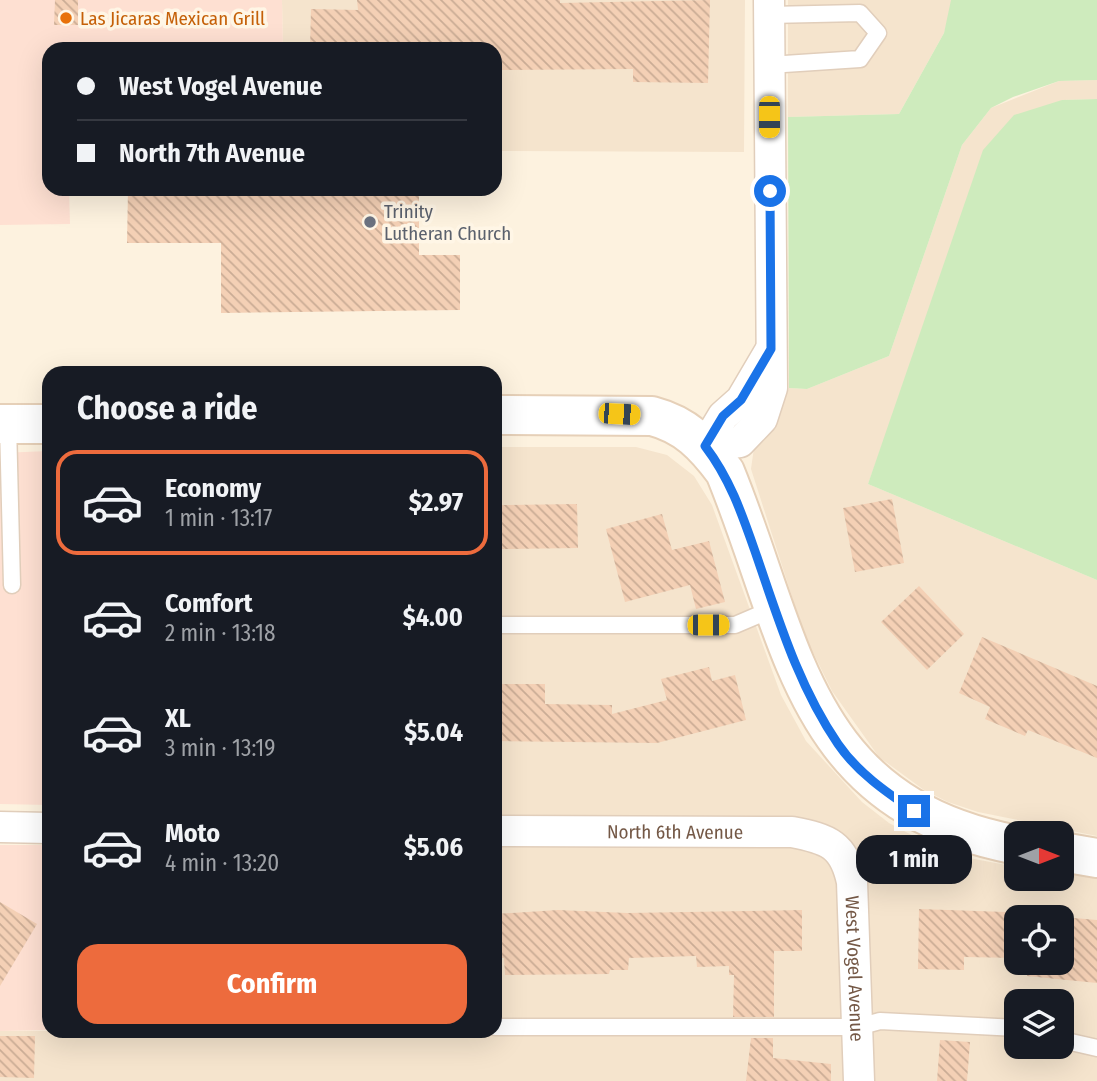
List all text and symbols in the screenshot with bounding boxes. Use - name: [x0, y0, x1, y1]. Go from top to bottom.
- place label: Las Jicaras Mexican Grill: [80, 7, 265, 30]
- marker: Las Jicaras Mexican Grill: [58, 10, 74, 26]
- text: West Vogel Avenue: [119, 71, 322, 102]
- car: [759, 96, 780, 138]
- text: North 7th Avenue: [119, 138, 305, 169]
- route start: [754, 175, 786, 207]
- place label: Trinity Lutheran Church: [384, 200, 511, 245]
- marker: Trinity Lutheran Church: [362, 214, 378, 230]
- text: Choose a ride: [77, 389, 258, 427]
- car: [598, 402, 641, 426]
- icon: car: [81, 471, 144, 534]
- text: Economy: [165, 473, 261, 504]
- text: $2.97: [409, 487, 463, 518]
- text: 1 min · 13:17: [165, 504, 272, 532]
- icon: car: [81, 586, 144, 649]
- text: Comfort: [165, 588, 253, 619]
- text: $4.00: [403, 602, 463, 633]
- car: [688, 615, 730, 636]
- text: 2 min · 13:18: [165, 619, 276, 647]
- icon: car: [81, 701, 144, 764]
- text: XL: [165, 703, 191, 734]
- text: $5.04: [404, 717, 463, 748]
- text: 3 min · 13:19: [165, 734, 276, 762]
- route end: [898, 795, 930, 827]
- icon: car: [81, 816, 144, 879]
- text: Moto: [165, 818, 220, 849]
- street label: North 6th Avenue: [607, 820, 743, 844]
- north arrow: [1004, 821, 1074, 891]
- map controls: [1004, 821, 1074, 1059]
- text: $5.06: [404, 832, 463, 863]
- callout: 1 min: [856, 836, 972, 884]
- text: 1 min: [889, 845, 939, 873]
- text: 4 min · 13:20: [165, 849, 279, 877]
- street label: West Vogel Avenue: [840, 895, 869, 1042]
- button: locate: [1004, 905, 1074, 975]
- button: Confirm: [77, 944, 467, 1024]
- button: layers: [1004, 989, 1074, 1059]

